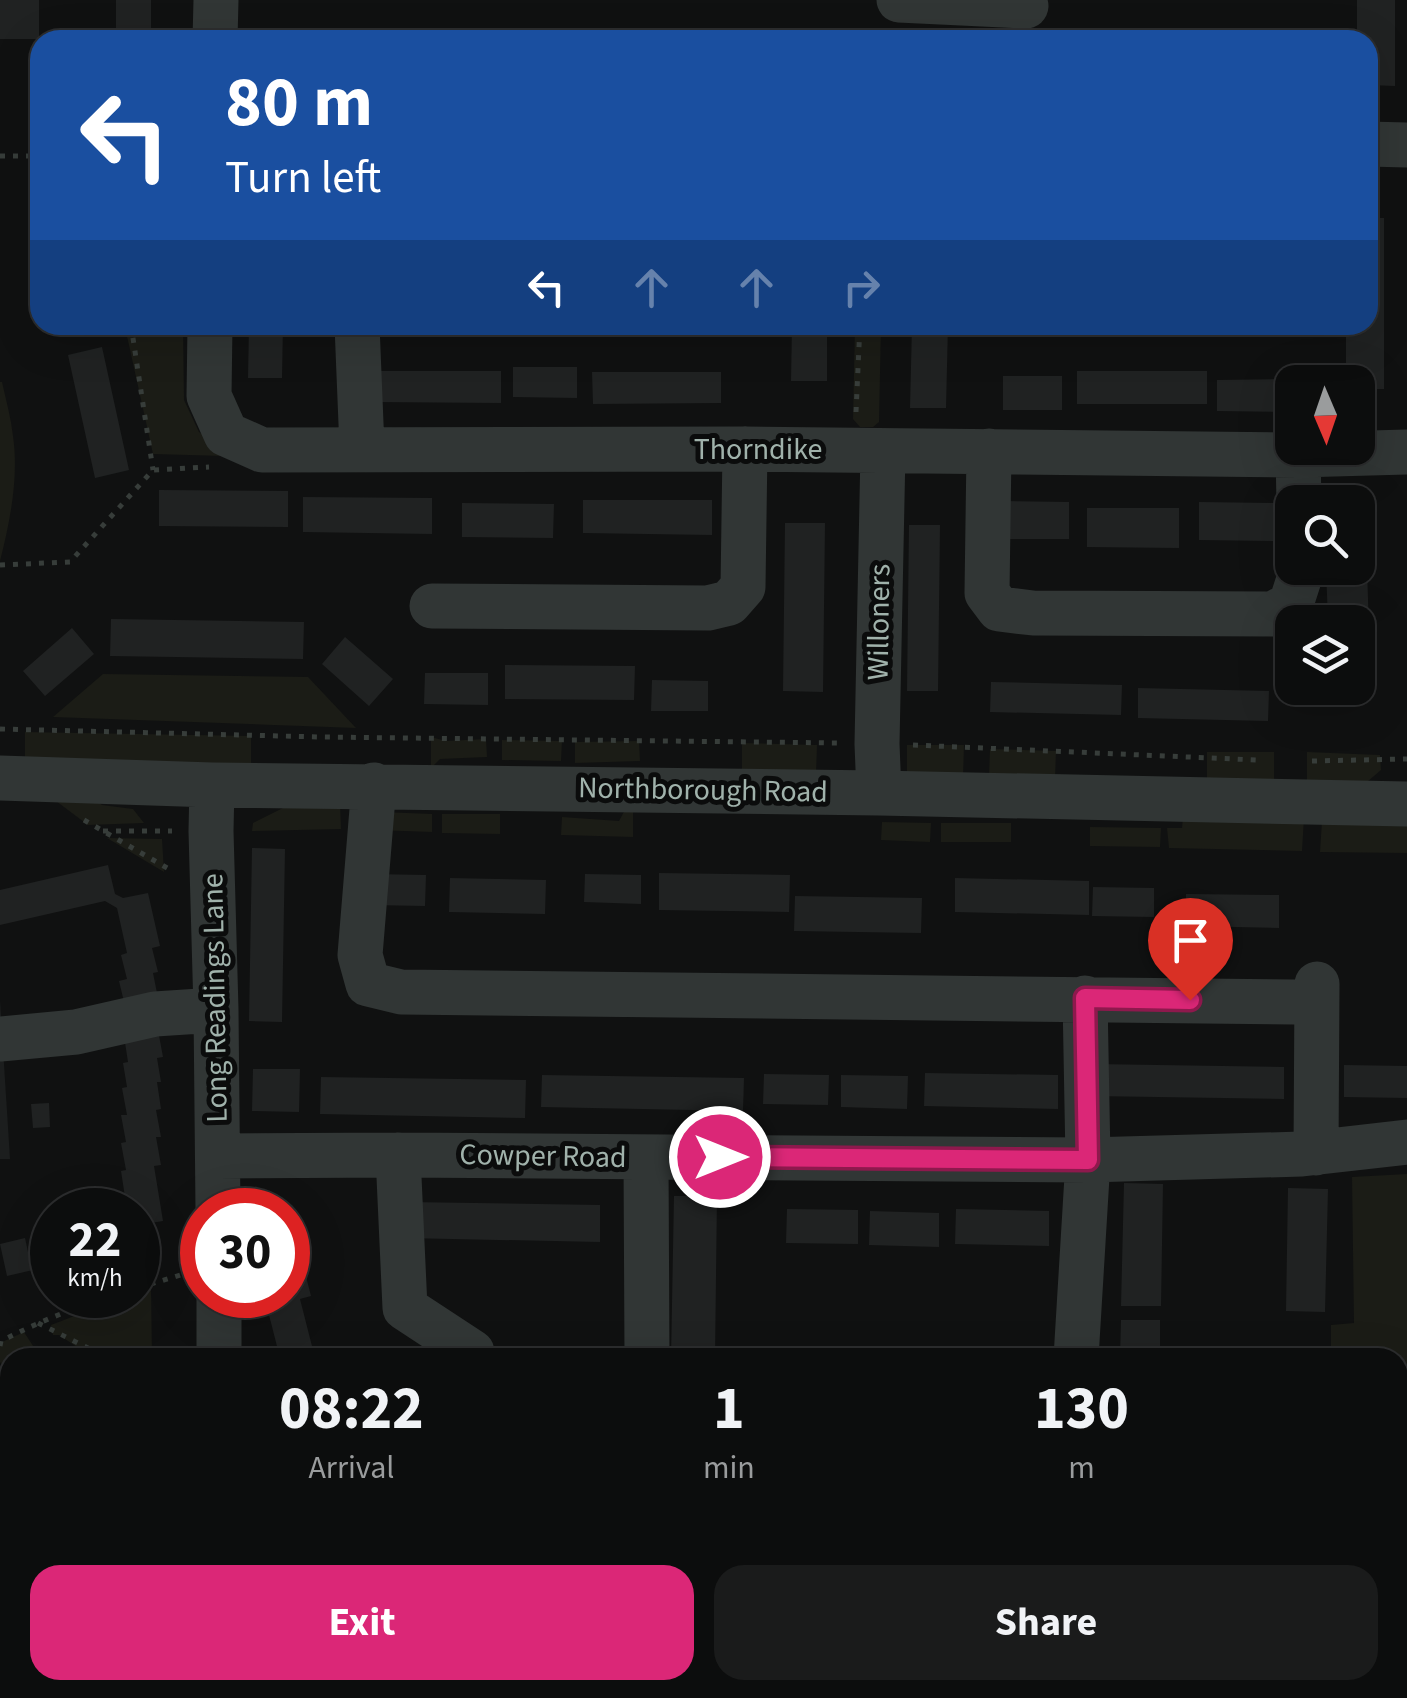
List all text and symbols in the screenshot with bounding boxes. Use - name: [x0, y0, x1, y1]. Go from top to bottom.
- text: 80 m: [225, 53, 373, 153]
- icon: left: [60, 70, 190, 200]
- text: Turn left: [225, 146, 381, 210]
- icon: left: [519, 260, 574, 315]
- icon: ahead: [624, 260, 679, 315]
- icon: ahead: [729, 260, 784, 315]
- icon: right: [834, 260, 889, 315]
- north arrow: [1275, 365, 1375, 465]
- map controls: [1275, 365, 1375, 705]
- street label: Thorndike: [694, 428, 822, 471]
- button: search: [1275, 485, 1375, 585]
- street label: Willoners: [856, 563, 902, 681]
- button: layers: [1275, 605, 1375, 705]
- street label: Northborough Road: [578, 766, 828, 814]
- street label: Long Readings Lane: [191, 873, 239, 1123]
- pin: [1148, 898, 1233, 1001]
- icon: arrive: [1163, 913, 1218, 968]
- position arrow: [668, 1105, 772, 1209]
- street label: Cowper Road: [459, 1133, 627, 1179]
- speed limit sign: 30: [180, 1188, 310, 1318]
- text: 22: [69, 1205, 121, 1276]
- text: km/h: [67, 1260, 123, 1296]
- text: 08:22: [279, 1367, 424, 1452]
- text: 1: [713, 1367, 745, 1452]
- text: 130: [1034, 1367, 1129, 1452]
- text: Arrival: [308, 1445, 394, 1491]
- text: min: [703, 1445, 755, 1491]
- text: m: [1068, 1445, 1095, 1491]
- button: Exit: [30, 1565, 694, 1680]
- button: Share: [714, 1565, 1378, 1680]

